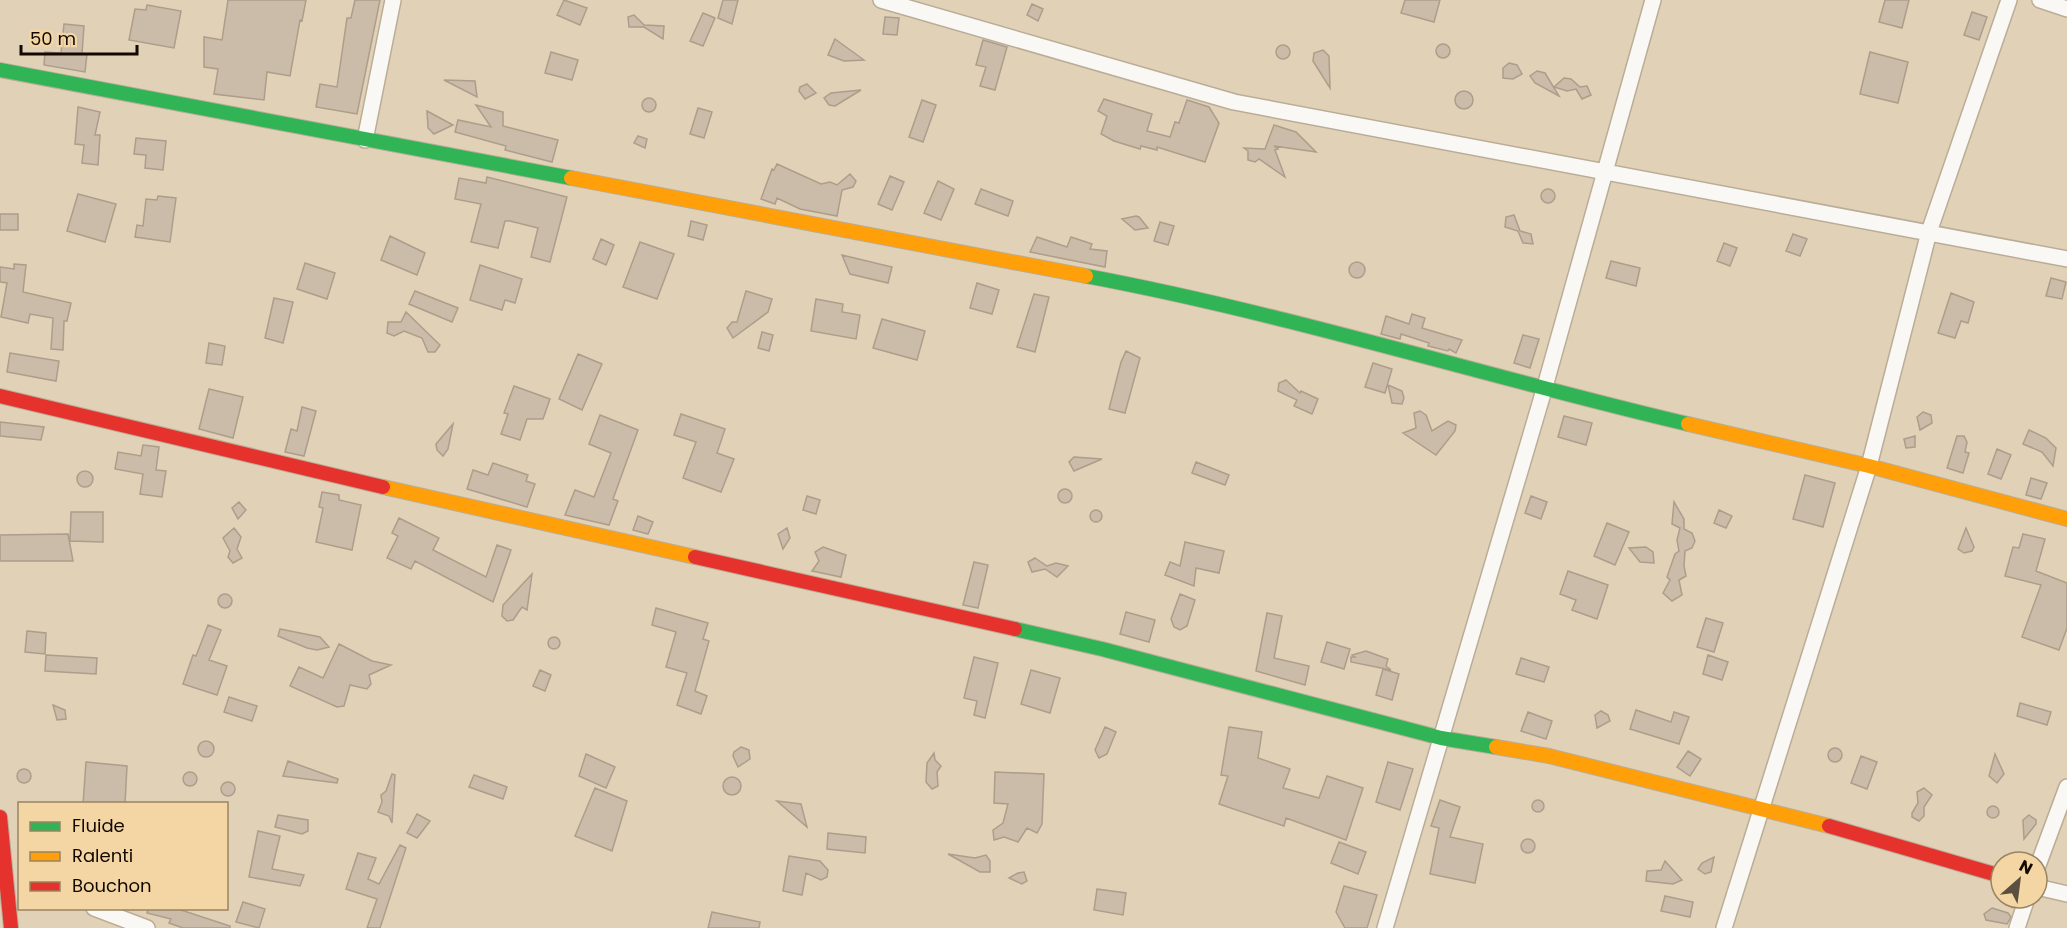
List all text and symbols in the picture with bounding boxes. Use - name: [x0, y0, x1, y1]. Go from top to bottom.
- scale bar: [21, 18, 136, 56]
- text: 50 m: [30, 26, 76, 51]
- legend: [18, 802, 228, 910]
- text: Fluide: [72, 813, 125, 838]
- text: Ralenti: [72, 843, 133, 868]
- north arrow: [1989, 850, 2049, 910]
- text: N: [2015, 854, 2037, 880]
- text: Bouchon: [72, 873, 152, 898]

